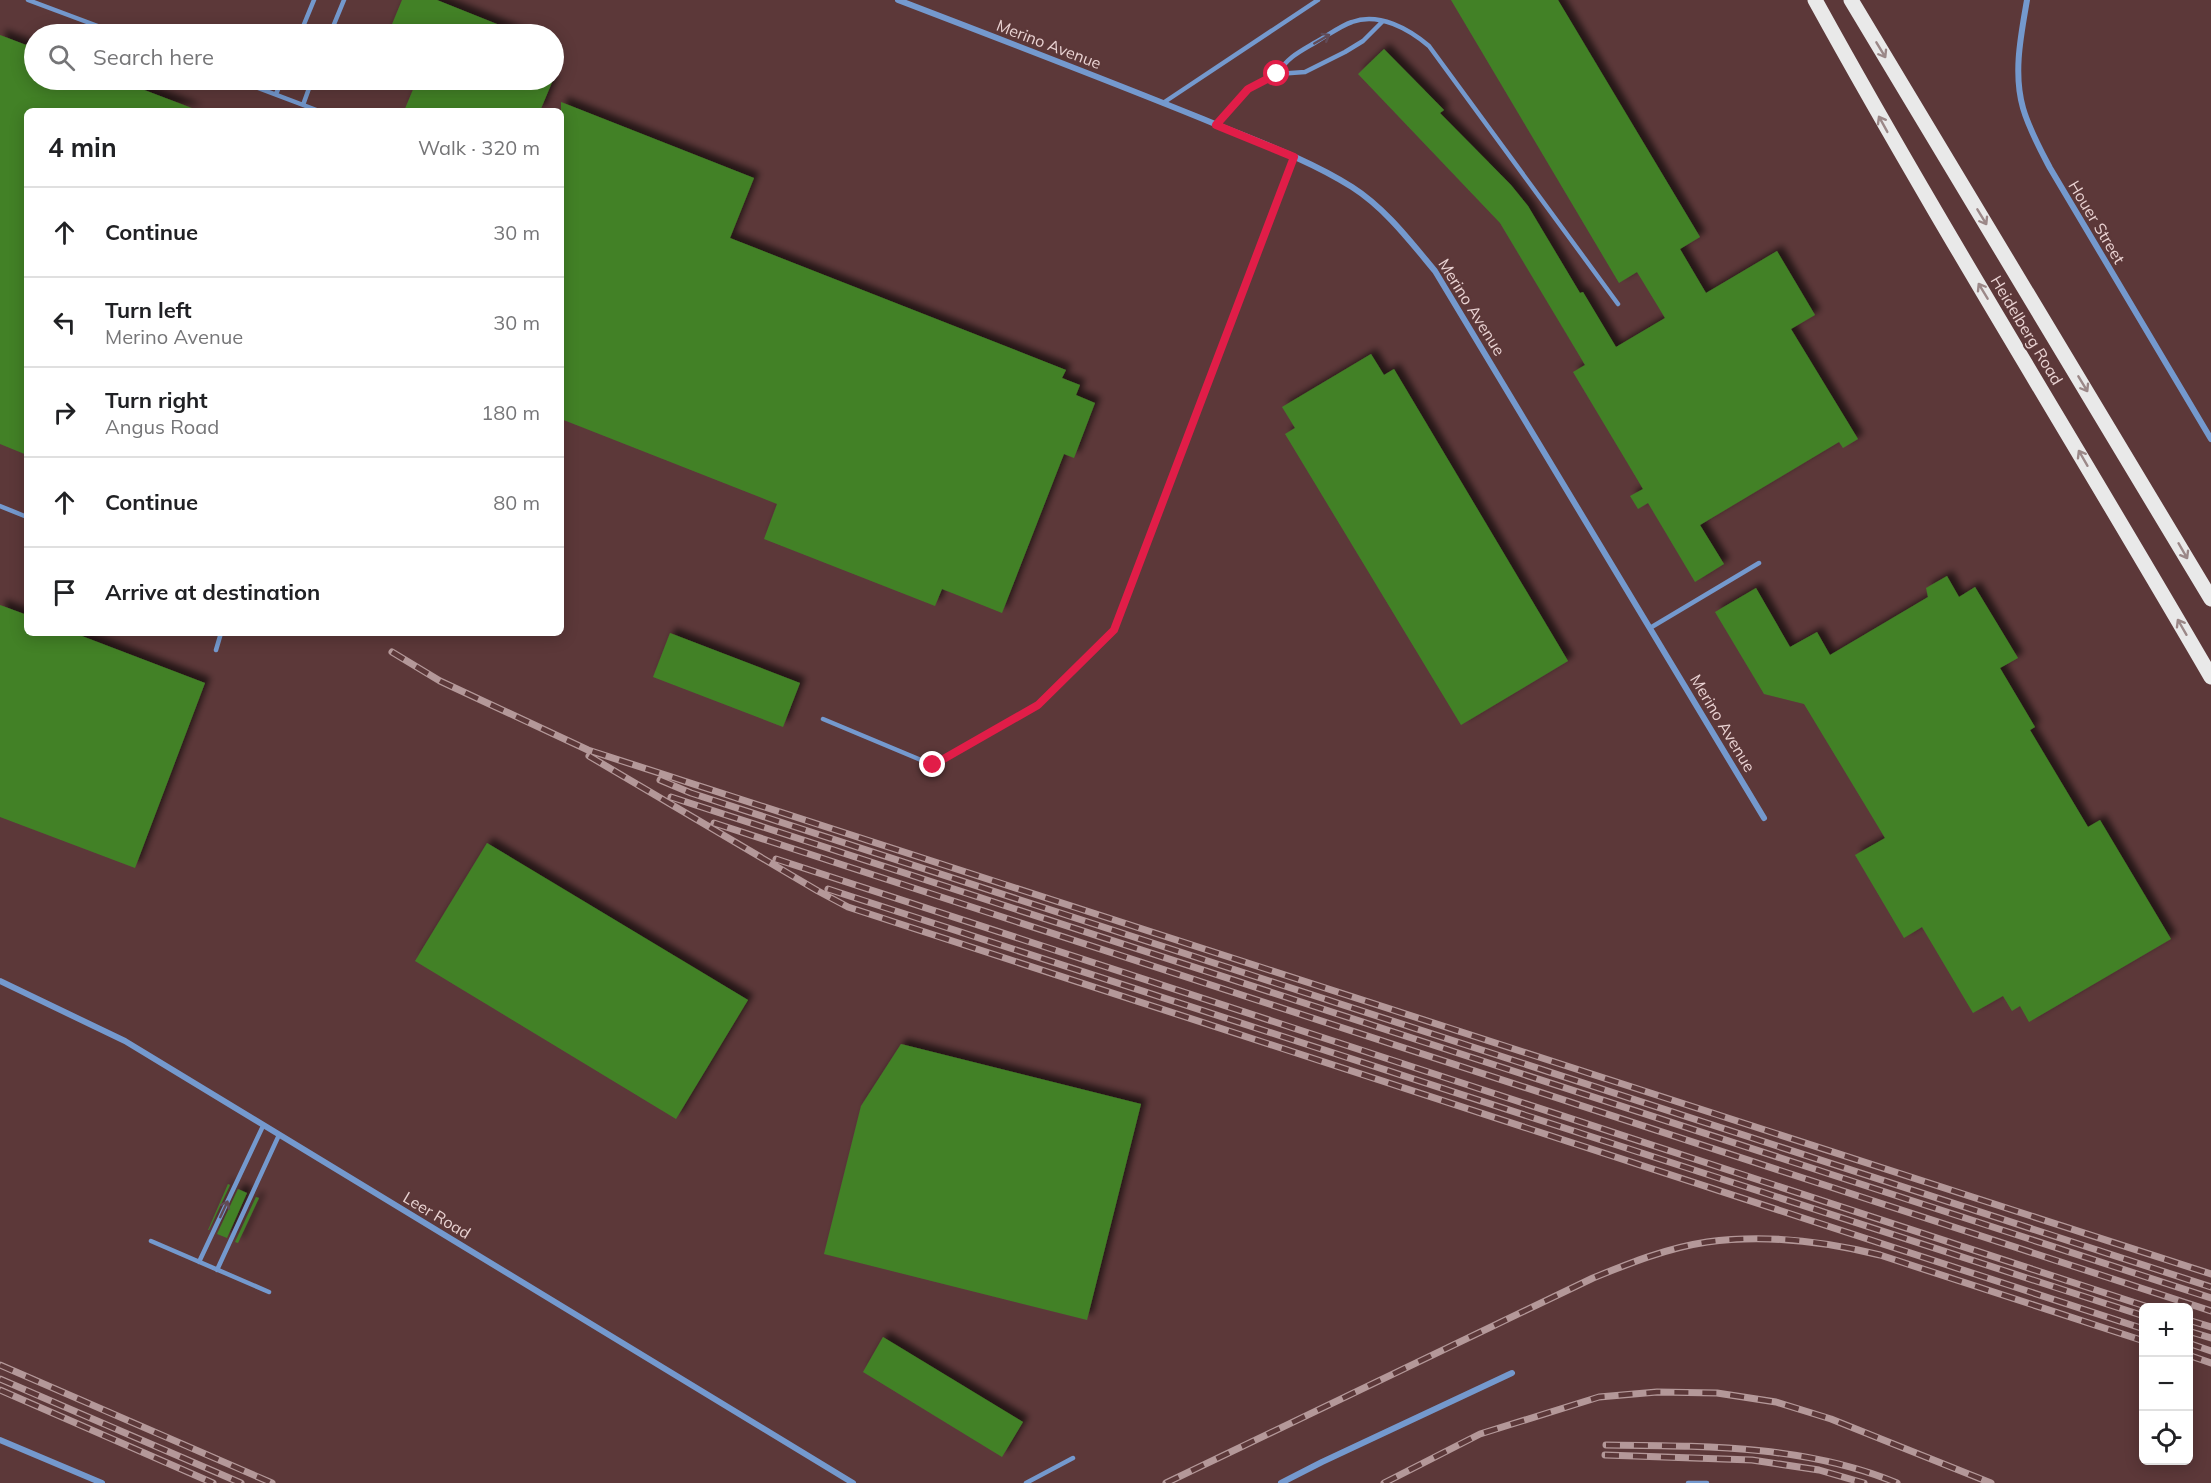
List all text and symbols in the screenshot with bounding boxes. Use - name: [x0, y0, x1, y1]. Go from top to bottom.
- street label: Merino Avenue: [994, 15, 1104, 73]
- search box: [24, 24, 564, 90]
- one-way arrow: [1313, 33, 1330, 45]
- icon: search: [45, 41, 78, 74]
- one-way arrow: [1875, 41, 1887, 58]
- text: Search here: [93, 43, 214, 71]
- route start: [1263, 60, 1289, 86]
- one-way arrow: [1877, 115, 1888, 133]
- text: 4 min: [48, 131, 117, 164]
- text: Walk · 320 m: [418, 135, 540, 160]
- street label: Houer Street: [2064, 177, 2130, 268]
- one-way arrow: [1976, 208, 1988, 225]
- icon: ahead: [48, 216, 81, 249]
- text: Continue: [105, 218, 198, 246]
- text: 30 m: [493, 220, 540, 245]
- street label: Merino Avenue: [1434, 255, 1510, 359]
- street label: Heidelberg Road: [1987, 272, 2067, 388]
- one-way arrow: [1977, 283, 1989, 300]
- text: Turn left: [105, 296, 192, 324]
- icon: left: [48, 306, 81, 339]
- text: 30 m: [493, 310, 540, 335]
- text: Merino Avenue: [105, 324, 243, 349]
- one-way arrow: [2077, 375, 2089, 392]
- text: Turn right: [105, 386, 208, 414]
- icon: right: [48, 396, 81, 429]
- text: 180 m: [481, 400, 540, 425]
- text: Angus Road: [105, 414, 219, 439]
- one-way arrow: [2076, 450, 2088, 467]
- icon: ahead: [48, 486, 81, 519]
- text: Continue: [105, 488, 198, 516]
- text: 80 m: [493, 490, 540, 515]
- one-way arrow: [2177, 542, 2189, 559]
- icon: arrive: [48, 576, 81, 609]
- text: Arrive at destination: [105, 578, 320, 606]
- one-way arrow: [2175, 618, 2187, 635]
- street label: Merino Avenue: [1686, 671, 1760, 775]
- route end: [919, 751, 945, 777]
- street label: Leer Road: [400, 1187, 474, 1243]
- one-way arrow: [219, 1200, 231, 1218]
- map controls: [2139, 1303, 2193, 1465]
- button: +: [2139, 1303, 2193, 1357]
- button: −: [2139, 1357, 2193, 1411]
- button: locate: [2139, 1411, 2193, 1465]

